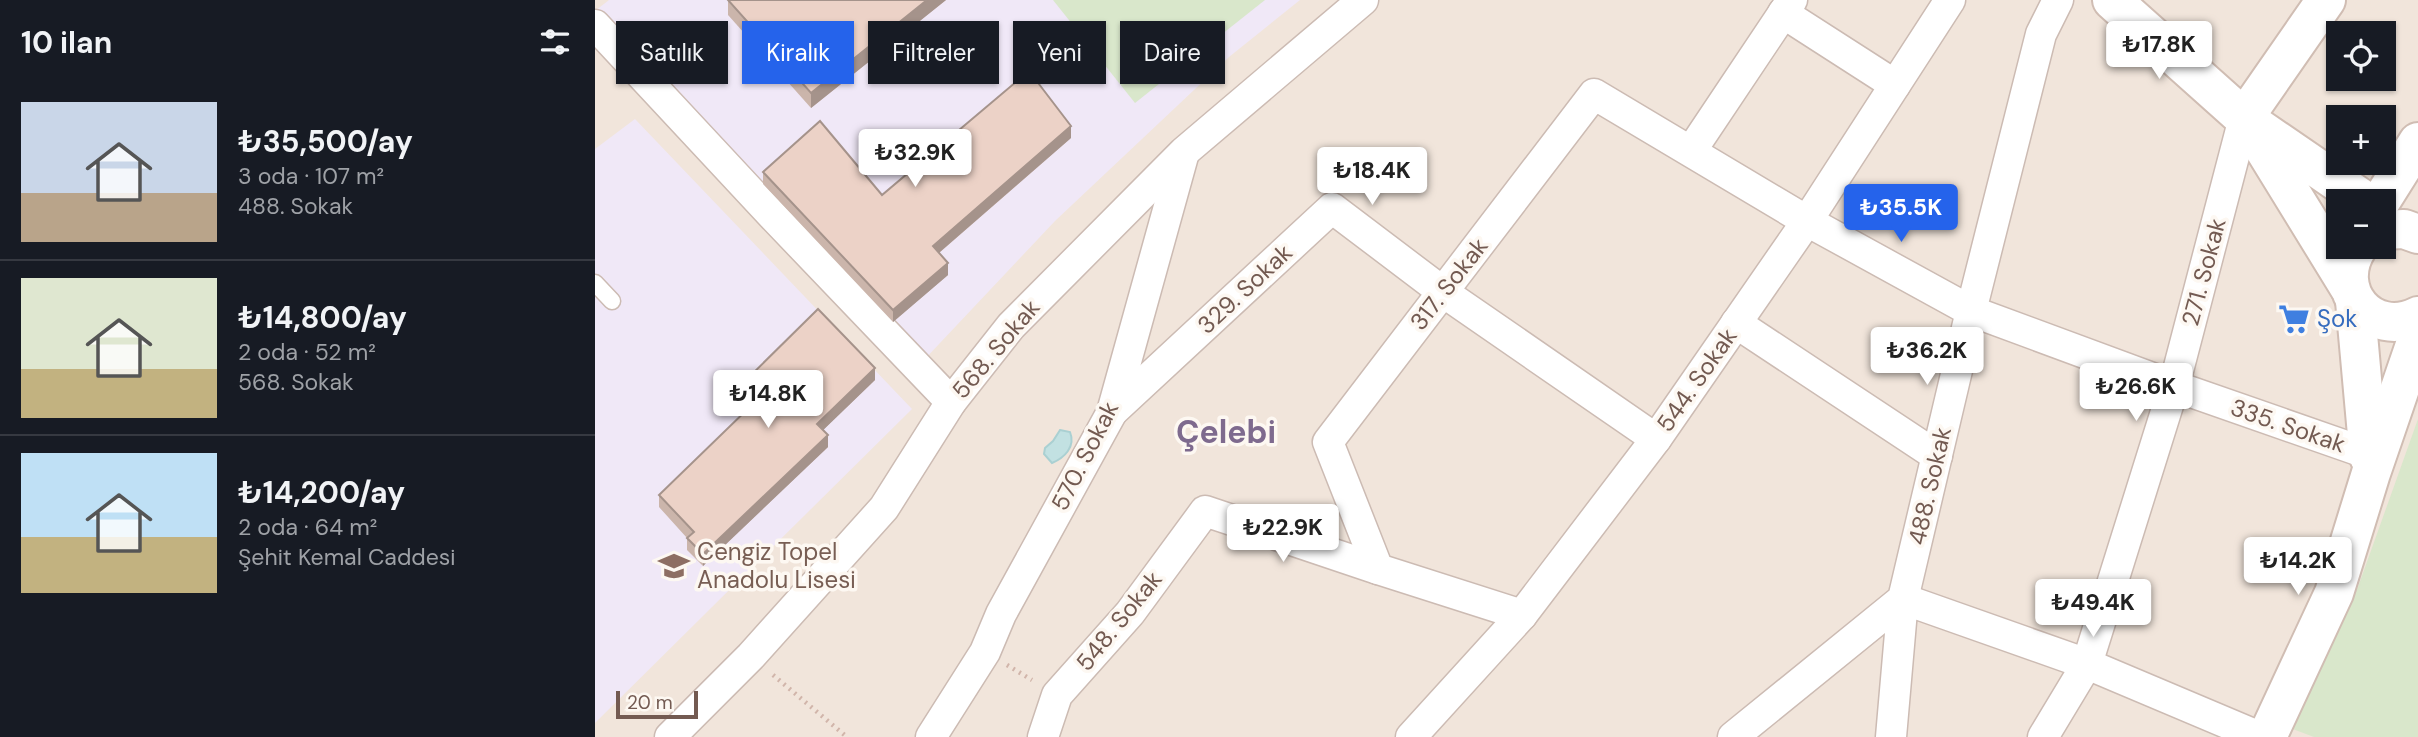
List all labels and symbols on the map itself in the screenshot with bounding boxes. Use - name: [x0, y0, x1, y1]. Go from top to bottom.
- pin: ₺17.8K: [2102, 22, 2216, 81]
- pin: ₺32.9K: [858, 130, 972, 189]
- pin: ₺18.4K: [1315, 148, 1429, 207]
- pin: ₺35.5K: [1844, 184, 1958, 244]
- street label: 271. Sokak: [2174, 215, 2233, 329]
- street label: 317. Sokak: [1403, 231, 1494, 336]
- street label: 329. Sokak: [1191, 237, 1299, 340]
- street label: 568. Sokak: [945, 292, 1046, 405]
- supermarket icon: Şok: [2277, 302, 2311, 336]
- place label: Şok: [2317, 303, 2357, 334]
- street label: 544. Sokak: [1649, 322, 1744, 438]
- pin: ₺36.2K: [1870, 328, 1984, 387]
- pin: ₺26.6K: [2079, 364, 2193, 423]
- pin: ₺14.8K: [711, 370, 825, 430]
- street label: 335. Sokak: [2227, 391, 2350, 460]
- street label: 570. Sokak: [1044, 396, 1125, 516]
- district label: Çelebi: [1176, 411, 1276, 453]
- street label: 488. Sokak: [1901, 424, 1958, 548]
- pin: ₺22.9K: [1226, 504, 1340, 564]
- place label: Cengiz Topel Anadolu Lisesi: [697, 536, 856, 595]
- pin: ₺14.2K: [2241, 538, 2355, 597]
- school or university icon: Cengiz Topel Anadolu Lisesi: [657, 549, 691, 583]
- street label: 548. Sokak: [1069, 564, 1168, 677]
- pin: ₺49.4K: [2036, 580, 2150, 639]
- scale bar: [616, 688, 698, 720]

